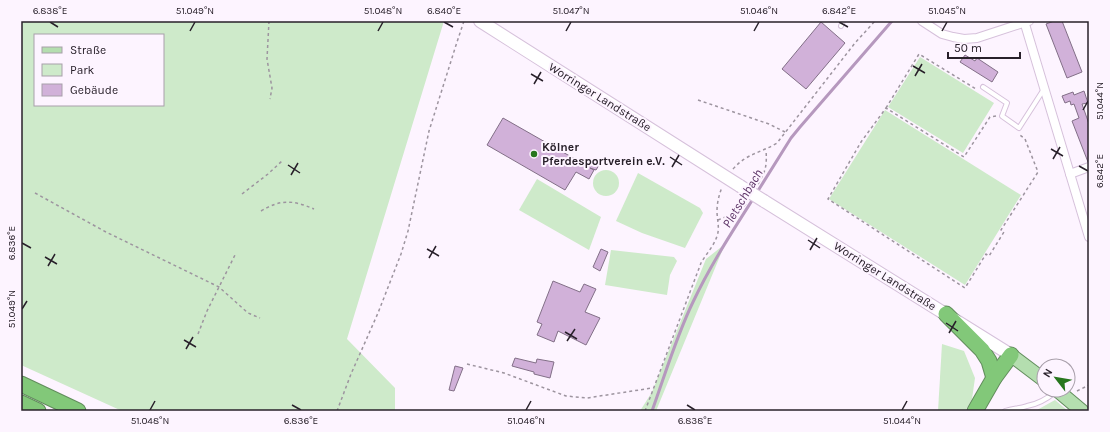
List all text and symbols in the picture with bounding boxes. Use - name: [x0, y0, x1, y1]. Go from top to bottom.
- text: 6.838°E: [33, 5, 67, 17]
- text: 51.049°N: [176, 5, 214, 17]
- text: 51.048°N: [364, 5, 402, 17]
- text: 6.840°E: [427, 5, 461, 17]
- text: 51.047°N: [552, 5, 590, 17]
- text: 51.046°N: [740, 5, 778, 17]
- text: 6.842°E: [822, 5, 856, 17]
- text: 51.045°N: [928, 5, 966, 17]
- legend: [34, 34, 164, 106]
- scale bar: [948, 34, 1020, 60]
- text: 50 m: [954, 41, 982, 55]
- text: Straße: [70, 43, 106, 57]
- street label: Worringer Landstraße: [546, 60, 654, 134]
- text: Park: [70, 63, 95, 77]
- text: 51.044°N: [1094, 82, 1106, 120]
- text: Gebäude: [70, 83, 118, 97]
- place label: Kölner Pferdesportverein e.V.: [542, 140, 665, 168]
- marker: Kölner Pferdesportverein e.V.: [529, 149, 539, 159]
- text: 6.842°E: [1094, 154, 1106, 188]
- water label: Pletschbach: [719, 166, 766, 230]
- text: 6.836°E: [6, 226, 18, 260]
- street label: Worringer Landstraße: [831, 239, 939, 313]
- text: 51.049°N: [6, 290, 18, 328]
- north arrow: [1036, 358, 1076, 398]
- text: N: [1040, 366, 1055, 380]
- text: 51.048°N: [131, 415, 169, 427]
- text: 6.836°E: [284, 415, 318, 427]
- text: 51.046°N: [507, 415, 545, 427]
- text: 6.838°E: [678, 415, 712, 427]
- text: 51.044°N: [883, 415, 921, 427]

